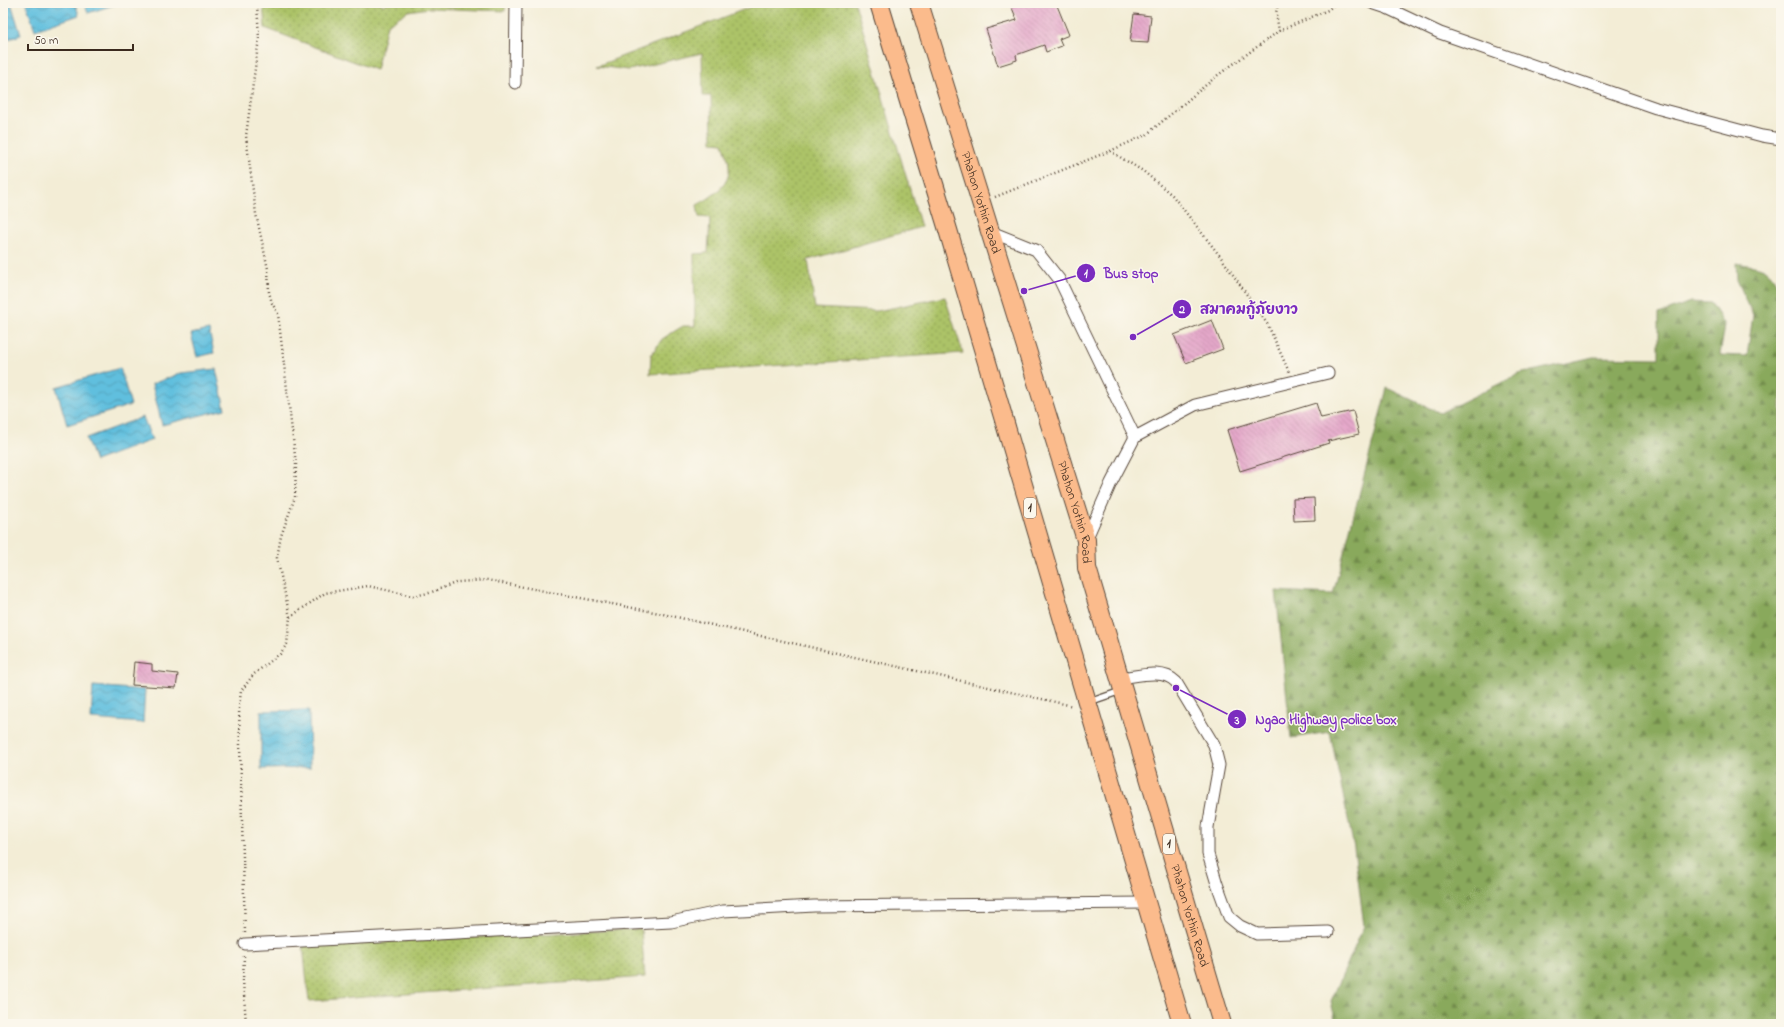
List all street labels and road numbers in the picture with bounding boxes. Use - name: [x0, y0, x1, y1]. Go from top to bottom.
- street label: Phahon Yothin Road: [956, 149, 1006, 257]
- street label: Phahon Yothin Road: [1052, 459, 1096, 565]
- road number: 1: [1024, 498, 1036, 518]
- road number: 1: [1163, 834, 1175, 854]
- street label: Phahon Yothin Road: [1166, 862, 1214, 970]

